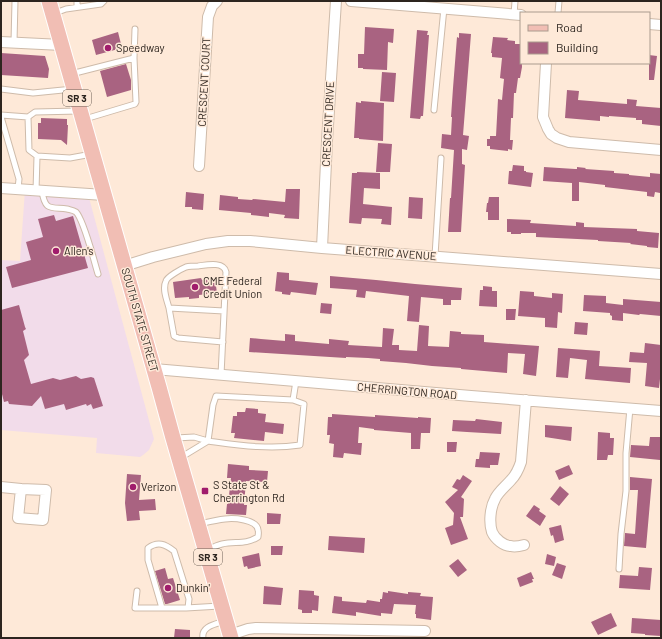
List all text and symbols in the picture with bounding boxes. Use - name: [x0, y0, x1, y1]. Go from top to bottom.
- legend: [520, 12, 650, 64]
- text: Road: [556, 20, 583, 34]
- street label: CRESCENT COURT: [195, 37, 212, 127]
- text: Building: [556, 40, 598, 54]
- place label: Speedway: [116, 41, 165, 54]
- marker: Speedway: [103, 43, 113, 53]
- street label: CRESCENT DRIVE: [319, 81, 336, 167]
- road number: SR 3: [63, 90, 91, 106]
- street label: ELECTRIC AVENUE: [345, 243, 437, 262]
- place label: Allen's: [64, 244, 94, 257]
- marker: Allen's: [51, 246, 61, 256]
- street label: SOUTH STATE STREET: [119, 266, 162, 373]
- place label: CME Federal Credit Union: [203, 274, 262, 300]
- marker: CME Federal Credit Union: [190, 282, 200, 292]
- street label: CHERRINGTON ROAD: [357, 380, 458, 401]
- place label: S State St & Cherrington Rd: [213, 478, 285, 504]
- place label: Verizon: [141, 480, 177, 493]
- marker: Verizon: [128, 482, 138, 492]
- marker: S State St & Cherrington Rd: [200, 486, 210, 496]
- road number: SR 3: [194, 549, 222, 565]
- place label: Dunkin': [176, 581, 210, 594]
- marker: Dunkin': [163, 583, 173, 593]

